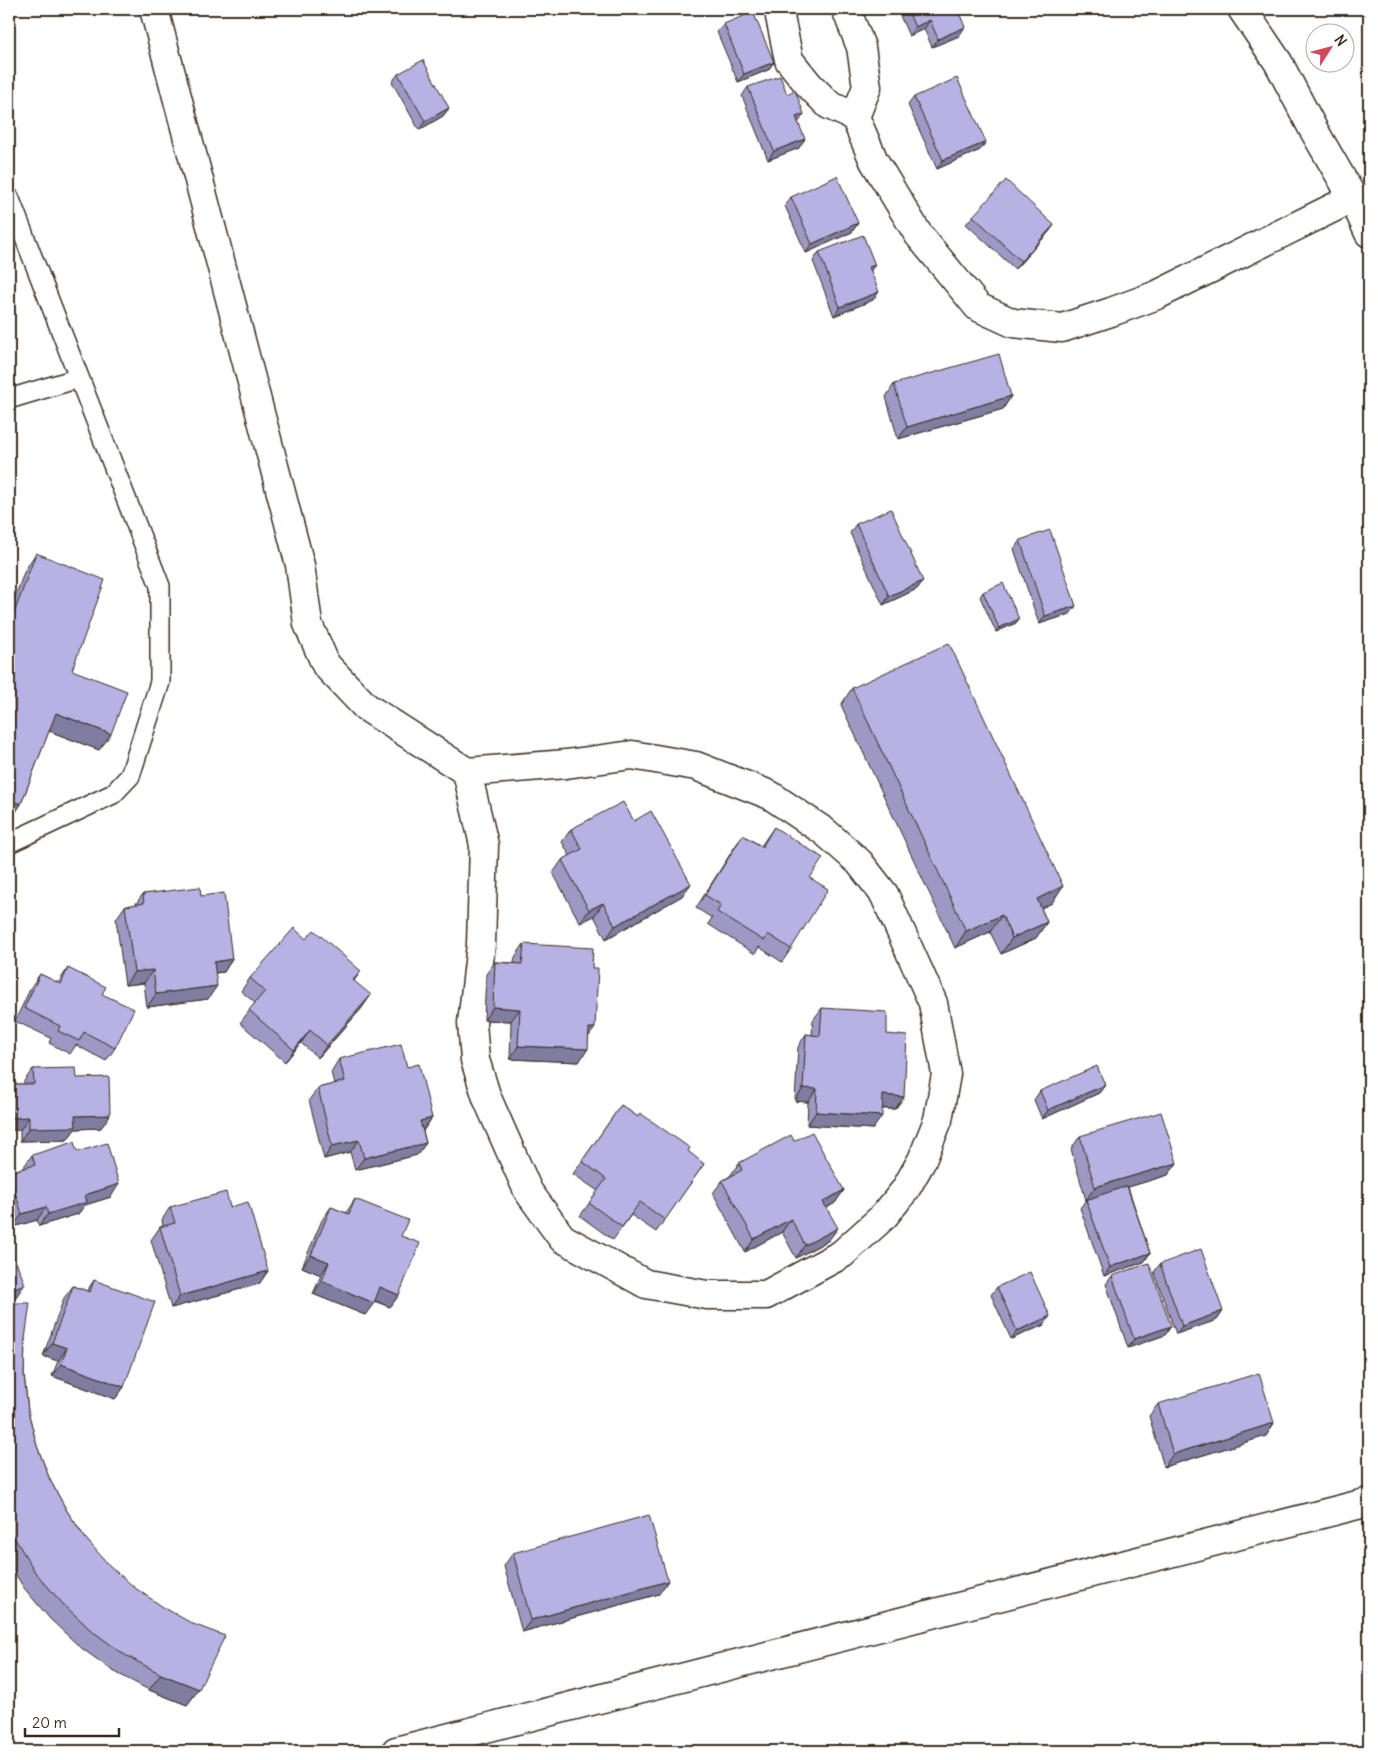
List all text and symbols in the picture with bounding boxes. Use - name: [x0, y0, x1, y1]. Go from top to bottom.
- north arrow: [1306, 22, 1356, 72]
- text: N: [1330, 31, 1351, 50]
- scale bar: [25, 1705, 119, 1737]
- text: 20 m: [32, 1713, 67, 1732]

